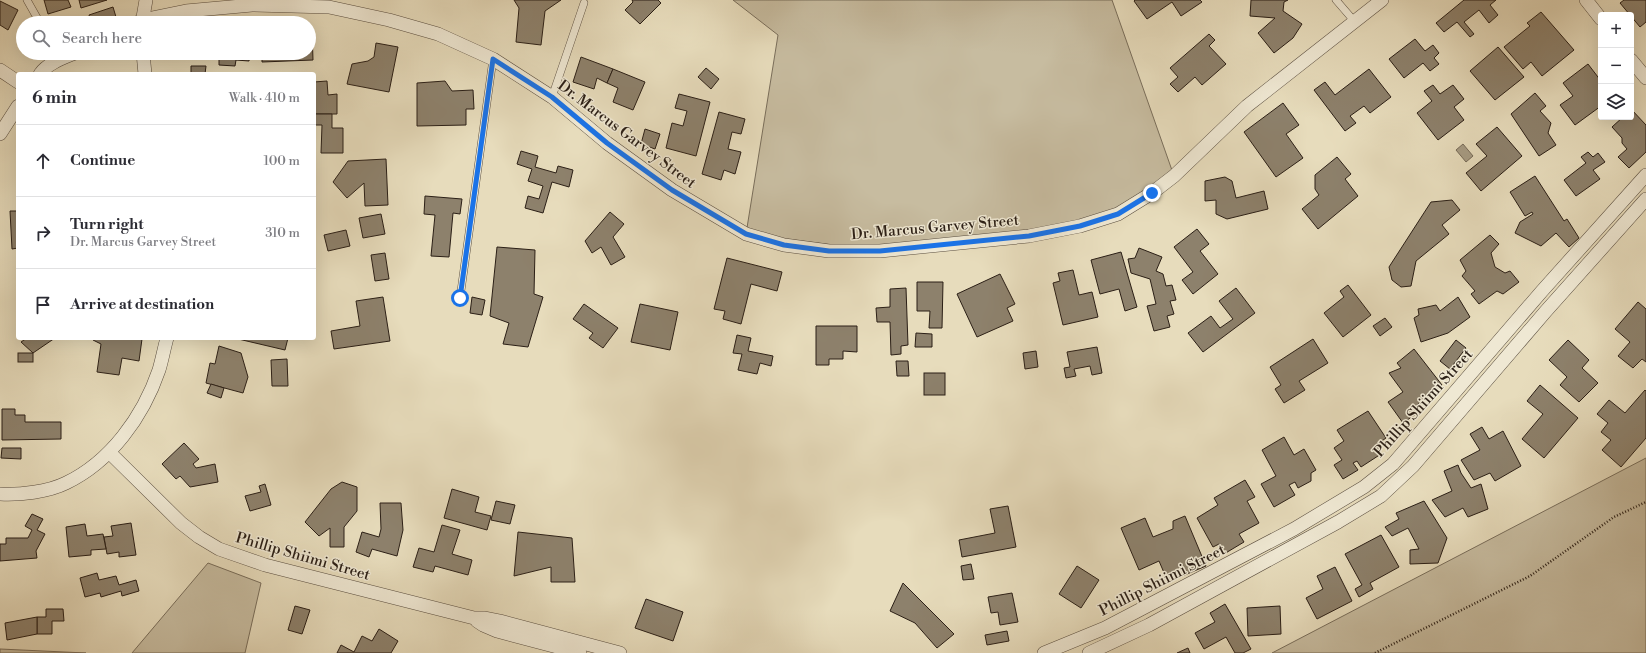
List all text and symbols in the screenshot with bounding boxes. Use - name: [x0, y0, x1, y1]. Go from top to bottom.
- map controls: [1598, 12, 1634, 120]
- button: +: [1598, 12, 1634, 48]
- search box: [16, 16, 316, 60]
- icon: search: [30, 27, 52, 49]
- text: Search here: [62, 29, 142, 48]
- button: −: [1598, 48, 1634, 84]
- street label: Dr. Marcus Garvey Street: [554, 76, 700, 193]
- button: layers: [1598, 84, 1634, 120]
- text: 6 min: [32, 87, 77, 109]
- text: Walk · 410 m: [229, 90, 300, 106]
- icon: ahead: [32, 150, 54, 172]
- text: Continue: [70, 151, 135, 170]
- text: 100 m: [264, 153, 300, 169]
- route end: [1143, 184, 1161, 202]
- street label: Dr. Marcus Garvey Street: [850, 211, 1021, 244]
- text: Turn right: [70, 215, 144, 234]
- icon: right: [32, 222, 54, 244]
- text: 310 m: [265, 225, 300, 241]
- text: Dr. Marcus Garvey Street: [70, 234, 216, 250]
- route start: [451, 289, 469, 307]
- icon: arrive: [32, 294, 54, 316]
- text: Arrive at destination: [70, 295, 214, 314]
- street label: Phillip Shiimi Street: [1370, 345, 1477, 461]
- street label: Phillip Shiimi Street: [233, 528, 373, 585]
- street label: Phillip Shiimi Street: [1096, 540, 1229, 620]

